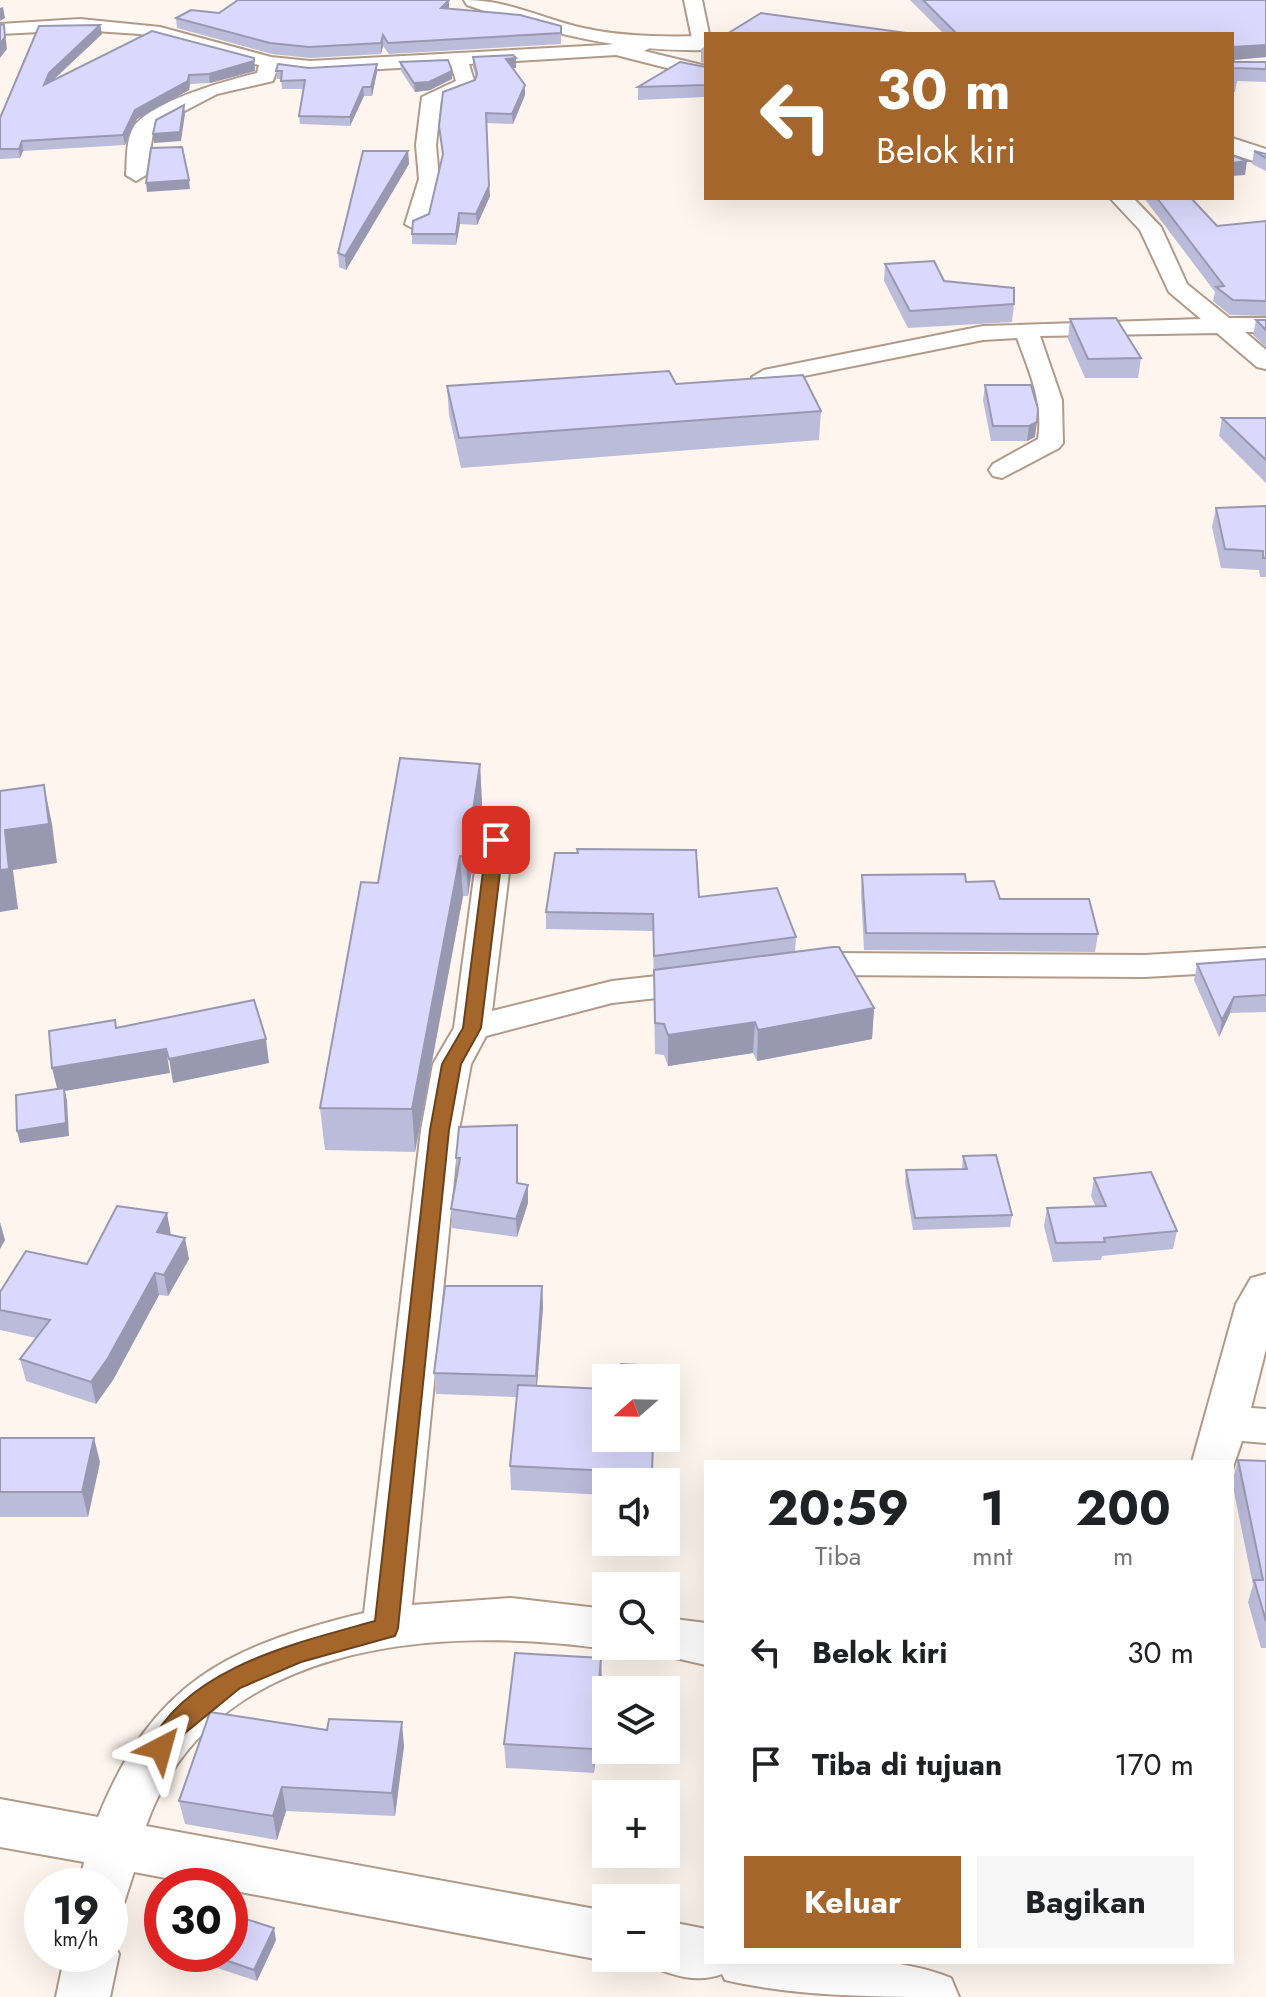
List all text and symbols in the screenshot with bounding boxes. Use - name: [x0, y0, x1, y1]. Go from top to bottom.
- text: 30 m: [876, 49, 1011, 130]
- icon: left: [744, 64, 848, 168]
- text: Belok kiri: [876, 124, 1016, 176]
- pin: [462, 806, 530, 874]
- icon: arrive: [474, 818, 518, 862]
- north arrow: [592, 1364, 680, 1452]
- map controls: [592, 1364, 680, 1972]
- button: sound: [592, 1468, 680, 1556]
- text: 20:59: [767, 1474, 909, 1543]
- text: 1: [980, 1474, 1005, 1543]
- text: 200: [1076, 1474, 1171, 1543]
- text: Tiba: [815, 1537, 861, 1575]
- text: mnt: [972, 1537, 1012, 1575]
- text: m: [1113, 1537, 1133, 1575]
- button: search: [592, 1572, 680, 1660]
- icon: left: [744, 1630, 788, 1674]
- text: Belok kiri: [812, 1631, 947, 1674]
- text: 30 m: [1127, 1631, 1194, 1674]
- button: layers: [592, 1676, 680, 1764]
- position arrow: [119, 1706, 203, 1790]
- icon: arrive: [744, 1742, 788, 1786]
- text: Tiba di tujuan: [812, 1743, 1002, 1786]
- text: 170 m: [1114, 1743, 1194, 1786]
- button: +: [592, 1780, 680, 1868]
- button: Keluar: [744, 1856, 961, 1948]
- button: Bagikan: [977, 1856, 1194, 1948]
- speed limit sign: 30: [144, 1868, 248, 1972]
- text: 19: [52, 1881, 100, 1939]
- button: −: [592, 1884, 680, 1972]
- text: km/h: [53, 1925, 99, 1954]

